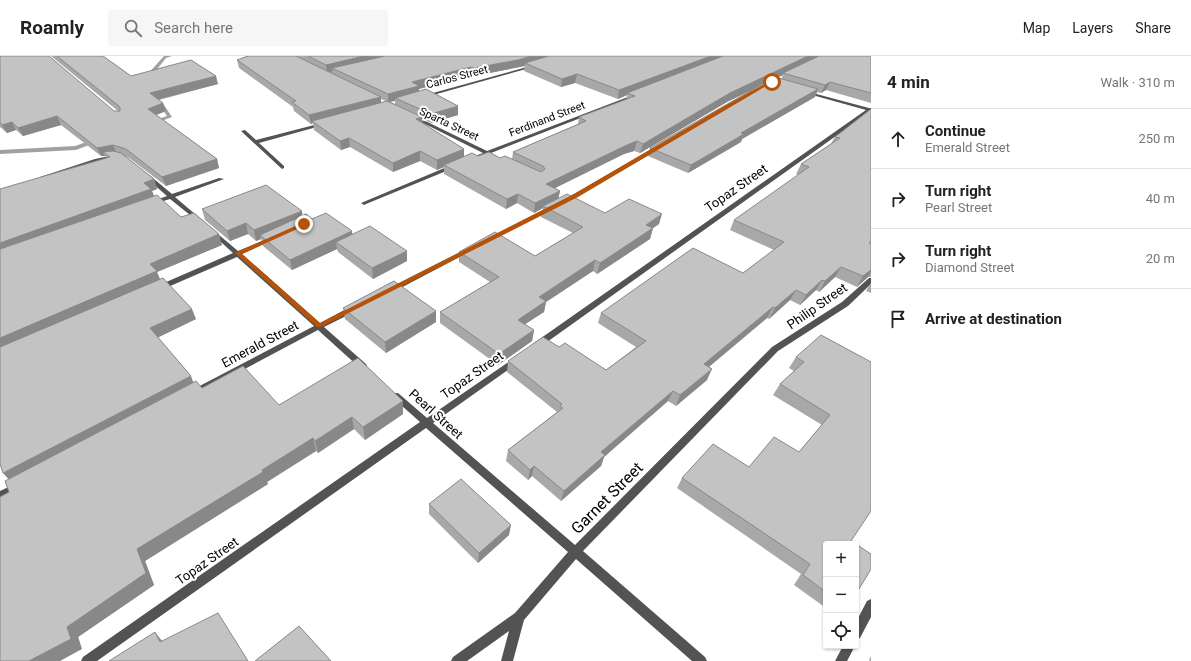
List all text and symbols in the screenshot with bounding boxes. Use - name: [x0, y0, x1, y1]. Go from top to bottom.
- search box: [108, 10, 388, 46]
- text: Roamly: [20, 16, 84, 39]
- icon: search: [122, 17, 144, 39]
- text: Search here: [154, 19, 233, 37]
- text: Map: [1023, 20, 1050, 36]
- text: Layers: [1072, 20, 1113, 36]
- text: Share: [1135, 20, 1171, 36]
- street label: Carlos Street: [425, 62, 490, 91]
- text: 4 min: [887, 72, 930, 92]
- route start: [763, 73, 781, 91]
- text: Walk · 310 m: [1100, 75, 1175, 90]
- street label: Ferdinand Street: [507, 98, 587, 139]
- street label: Sparta Street: [417, 105, 481, 144]
- text: Continue: [925, 122, 986, 140]
- icon: ahead: [887, 128, 909, 150]
- text: 250 m: [1138, 131, 1175, 146]
- text: Emerald Street: [925, 140, 1010, 155]
- street label: Topaz Street: [702, 161, 770, 215]
- text: Turn right: [925, 182, 991, 200]
- icon: right: [887, 188, 909, 210]
- text: 40 m: [1146, 191, 1175, 206]
- text: Pearl Street: [925, 200, 992, 215]
- route end: [295, 215, 313, 233]
- text: Turn right: [925, 242, 991, 260]
- icon: right: [887, 248, 909, 270]
- text: 20 m: [1146, 251, 1175, 266]
- text: Diamond Street: [925, 260, 1015, 275]
- street label: Philip Street: [784, 280, 850, 332]
- icon: arrive: [887, 308, 909, 330]
- text: Arrive at destination: [925, 310, 1062, 328]
- street label: Emerald Street: [219, 317, 301, 371]
- street label: Topaz Street: [438, 348, 506, 402]
- street label: Pearl Street: [406, 386, 466, 442]
- street label: Garnet Street: [567, 458, 647, 538]
- street label: Topaz Street: [173, 534, 241, 588]
- map controls: [823, 541, 859, 649]
- button: +: [823, 541, 859, 577]
- button: −: [823, 577, 859, 613]
- button: locate: [823, 613, 859, 649]

